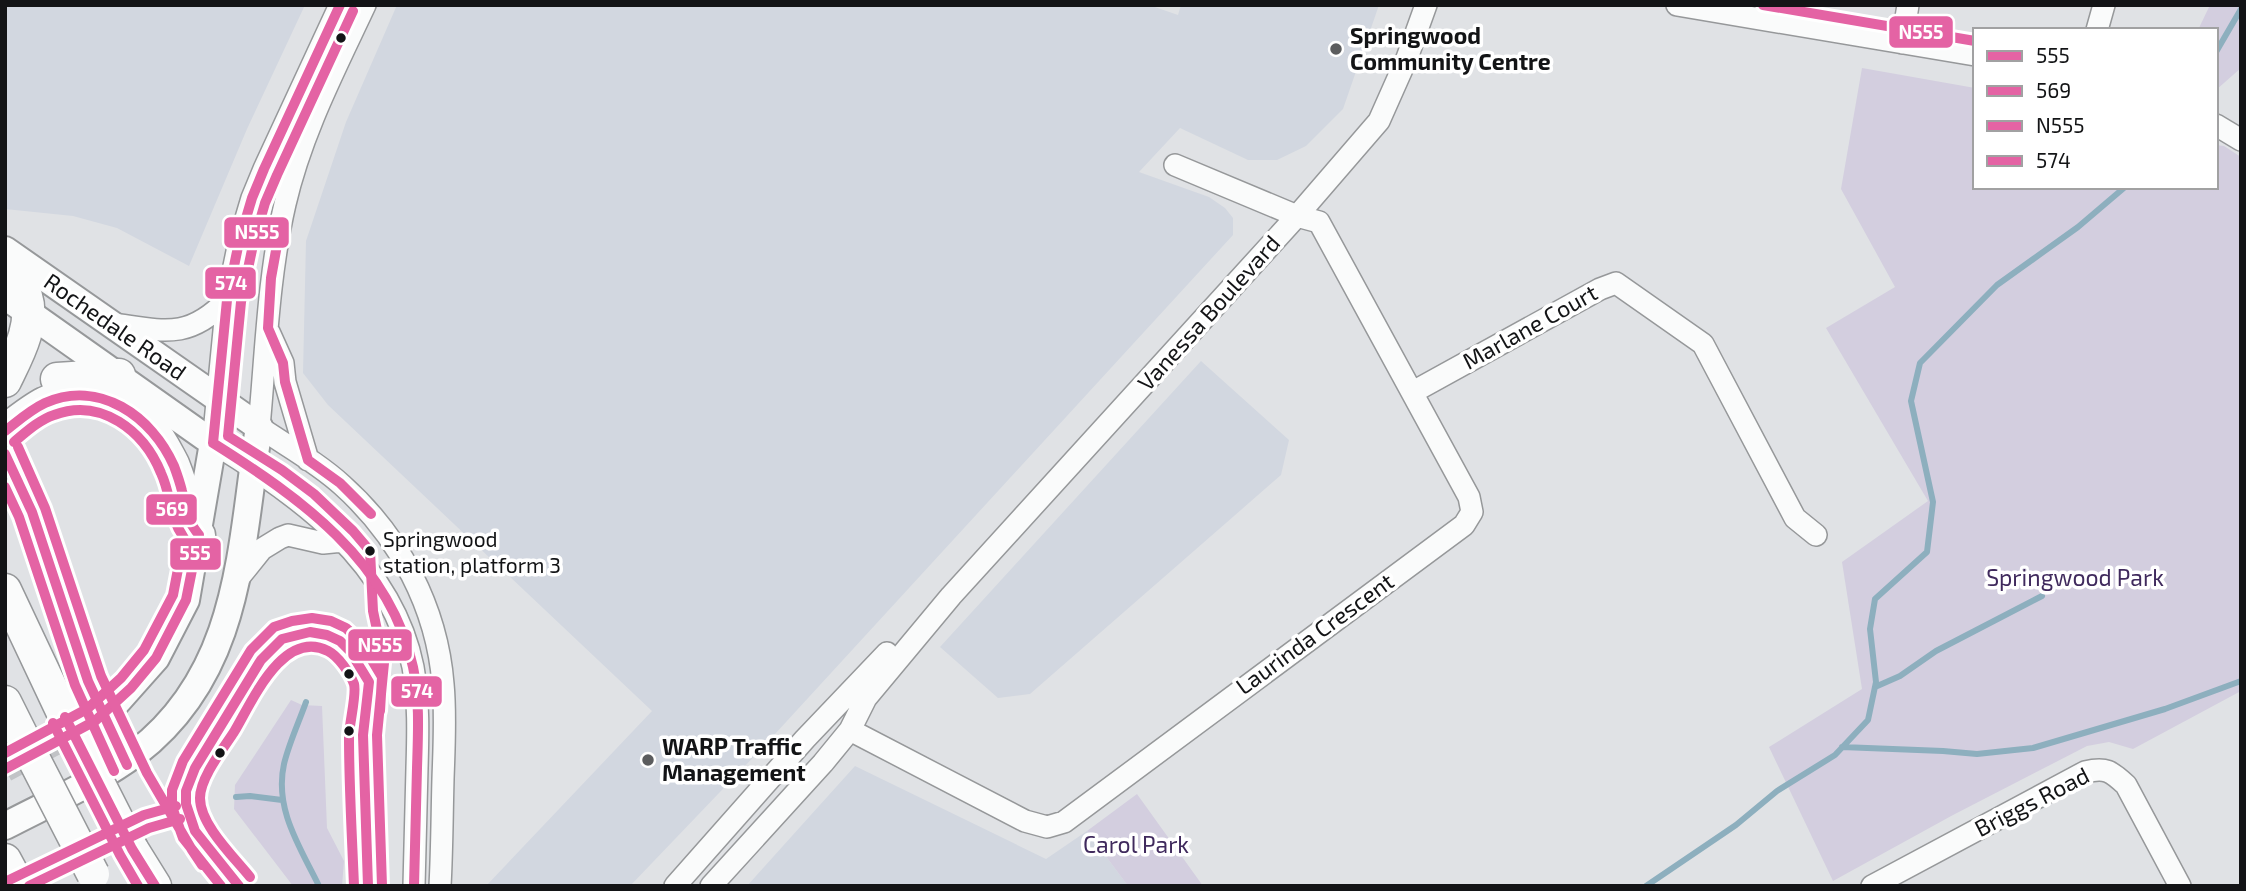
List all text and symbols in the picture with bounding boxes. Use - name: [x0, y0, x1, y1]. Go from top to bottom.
- line badge: N555: [1888, 15, 1954, 49]
- text: N555: [1898, 20, 1944, 43]
- place label: Springwood Community Centre: [1350, 21, 1551, 75]
- legend: [1973, 28, 2218, 189]
- unlabelled marker: [334, 31, 348, 45]
- marker: Springwood Community Centre: [1328, 41, 1344, 57]
- text: 555: [2036, 42, 2070, 67]
- text: 569: [2036, 77, 2071, 102]
- text: N555: [2036, 112, 2085, 137]
- text: 574: [2036, 147, 2071, 172]
- line badge: N555: [223, 216, 290, 249]
- text: N555: [234, 220, 280, 243]
- street label: Vanessa Boulevard: [1131, 229, 1285, 396]
- line badge: 574: [204, 266, 257, 300]
- street label: Rochedale Road: [39, 267, 192, 386]
- text: 574: [215, 271, 247, 294]
- street label: Marlane Court: [1457, 278, 1602, 375]
- line badge: 569: [145, 493, 198, 526]
- text: 569: [156, 497, 188, 520]
- place label: Springwood station, platform 3: [383, 526, 561, 577]
- line badge: 555: [169, 537, 222, 571]
- text: 555: [179, 541, 211, 564]
- marker: Springwood station, platform 3: [363, 544, 377, 558]
- park label: Springwood Park: [1986, 563, 2164, 591]
- street label: Laurinda Crescent: [1230, 566, 1399, 700]
- line badge: N555: [347, 628, 413, 662]
- text: N555: [357, 633, 403, 656]
- unlabelled marker: [342, 667, 356, 681]
- line badge: 574: [390, 675, 443, 708]
- text: 574: [401, 679, 433, 702]
- unlabelled marker: [342, 724, 356, 738]
- place label: WARP Traffic Management: [662, 732, 806, 786]
- unlabelled marker: [213, 746, 227, 760]
- marker: WARP Traffic Management: [640, 752, 656, 768]
- street label: Briggs Road: [1970, 760, 2093, 842]
- park label: Carol Park: [1083, 830, 1189, 858]

